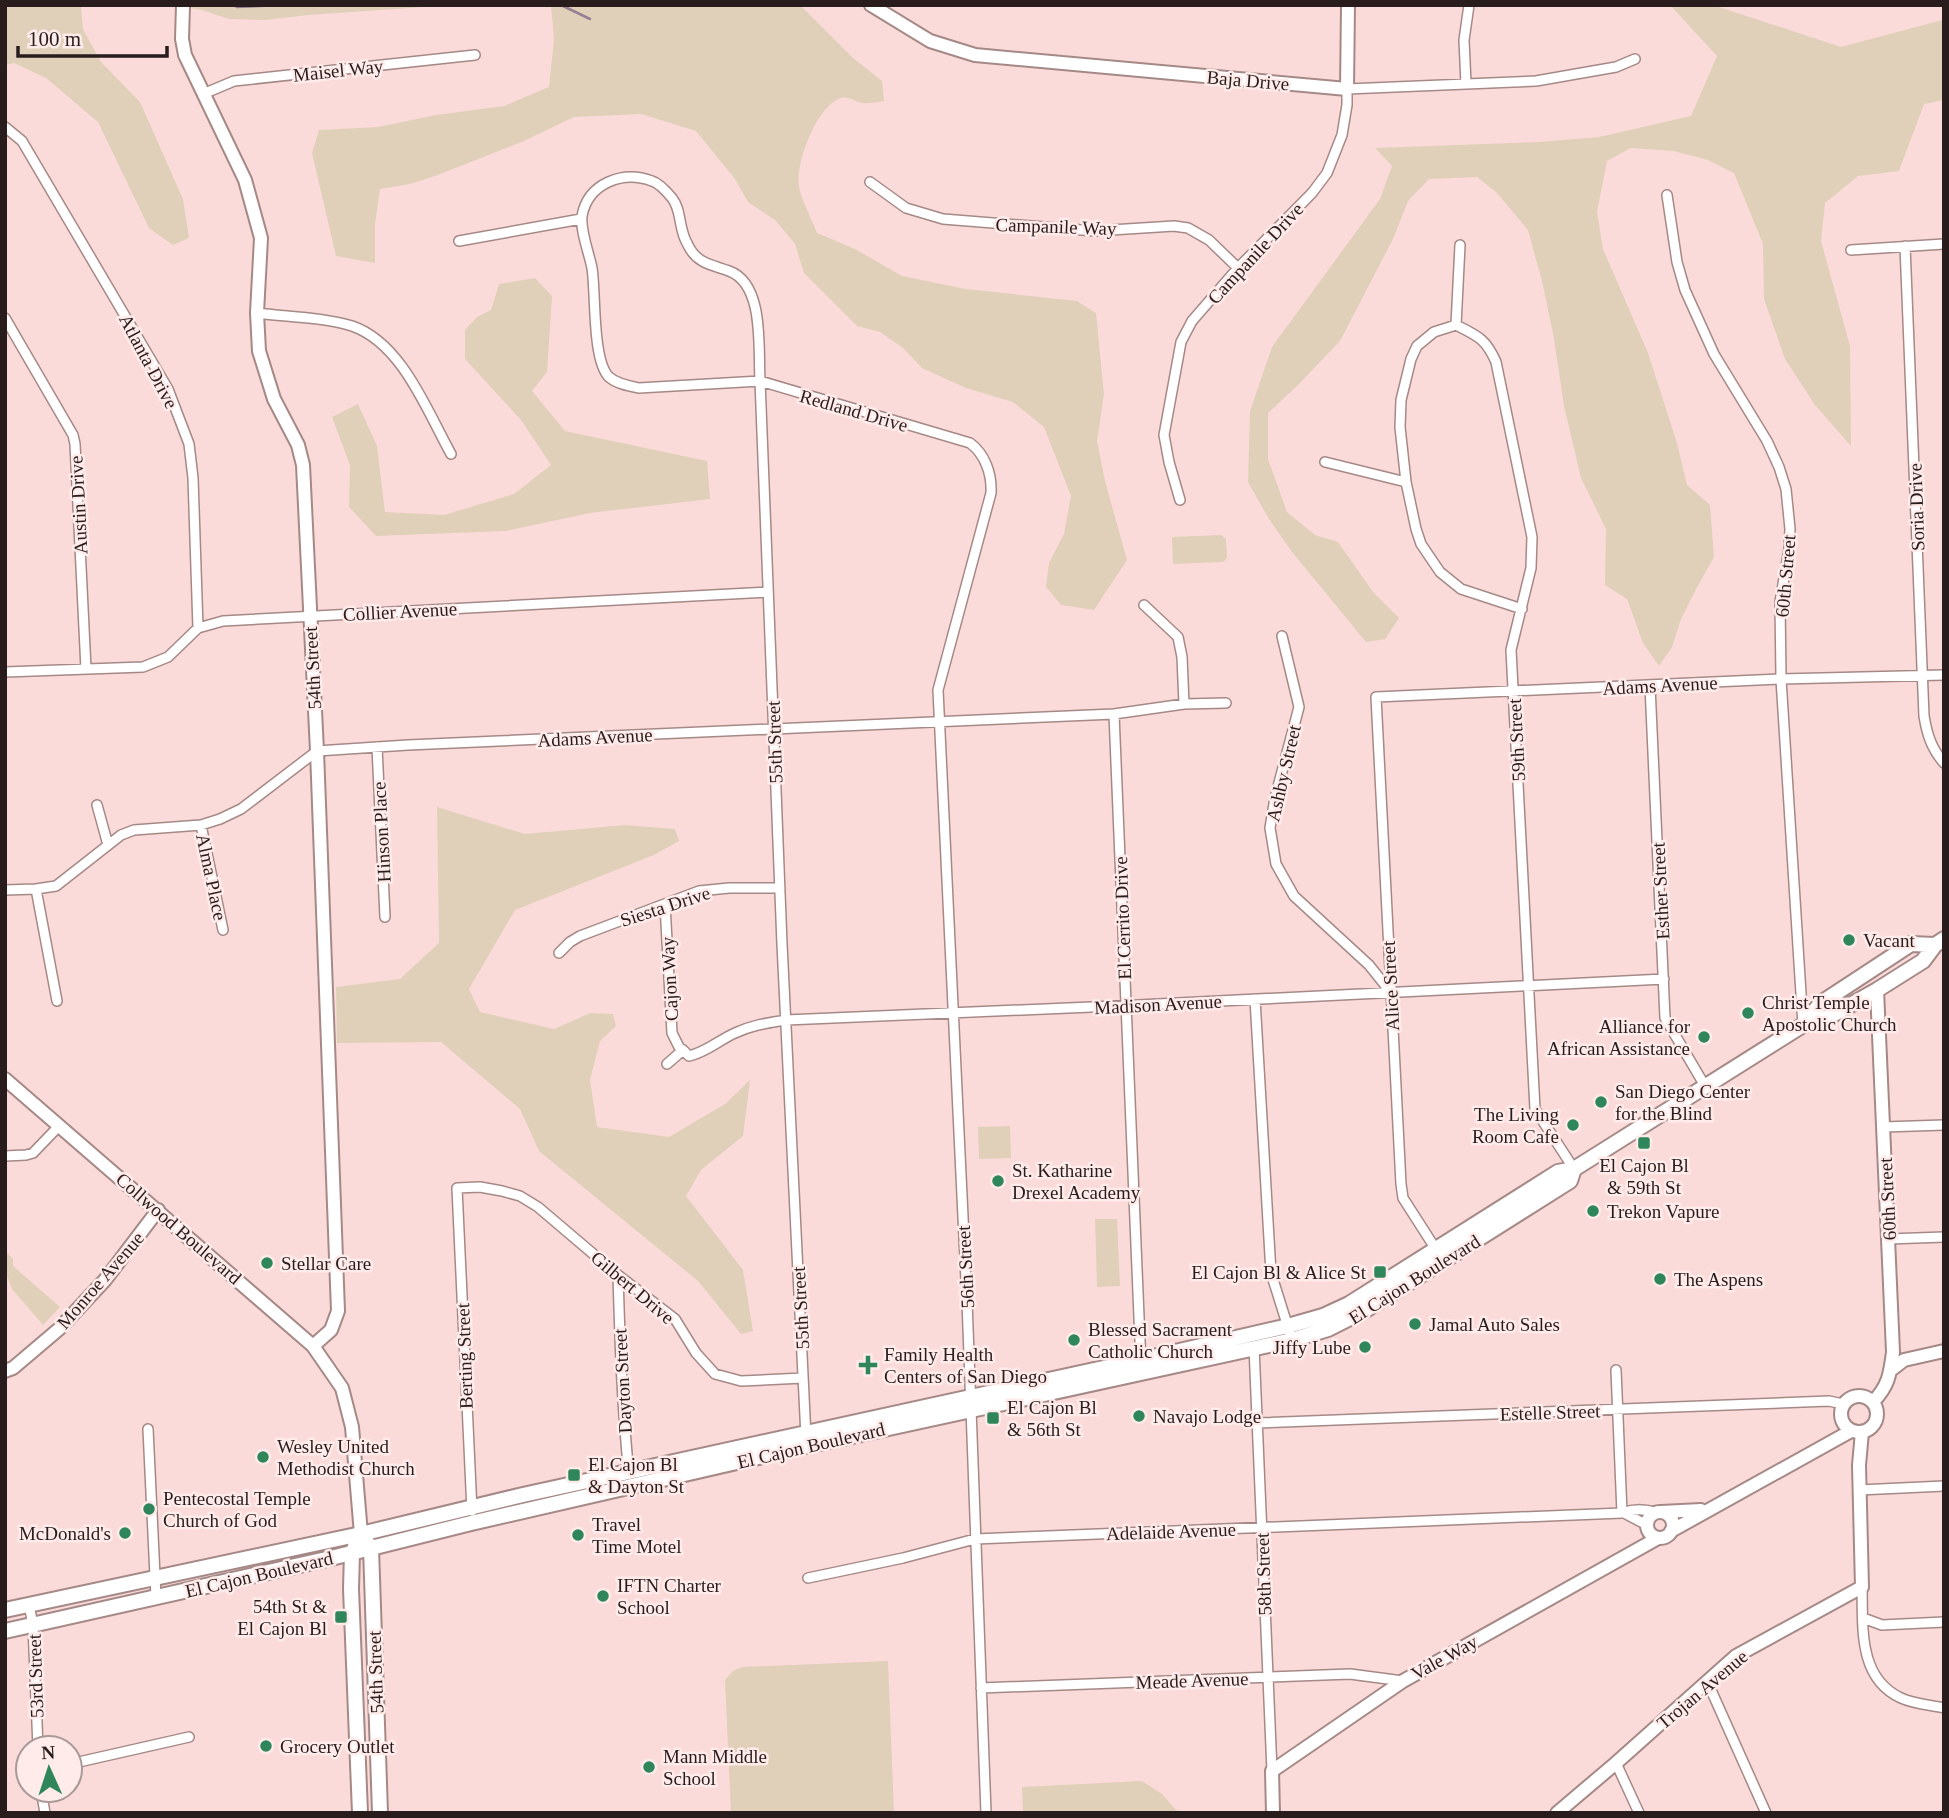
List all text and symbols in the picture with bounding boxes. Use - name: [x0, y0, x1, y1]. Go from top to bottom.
- scale bar: [18, 14, 166, 58]
- text: 100 m: [28, 27, 81, 51]
- street label: Maisel Way: [292, 55, 385, 86]
- street label: Baja Drive: [1206, 66, 1290, 95]
- street label: Campanile Drive: [1203, 199, 1307, 308]
- street label: Campanile Way: [995, 214, 1117, 239]
- street label: Atlanta Drive: [115, 310, 182, 412]
- street label: Redland Drive: [797, 385, 910, 436]
- street label: Austin Drive: [65, 455, 92, 555]
- street label: Soria Drive: [1904, 463, 1929, 551]
- street label: 60th Street: [1771, 533, 1800, 618]
- street label: Collier Avenue: [342, 598, 458, 625]
- street label: 54th Street: [300, 625, 325, 710]
- street label: Adams Avenue: [1602, 672, 1718, 699]
- street label: 59th Street: [1504, 697, 1529, 782]
- street label: 55th Street: [763, 700, 786, 784]
- street label: Ashby Street: [1262, 722, 1305, 824]
- street label: Adams Avenue: [537, 724, 653, 751]
- street label: Hinson Place: [368, 781, 395, 883]
- street label: Alma Place: [192, 832, 231, 922]
- street label: Esther Street: [1647, 841, 1674, 940]
- street label: El Cerrito Drive: [1110, 856, 1135, 980]
- street label: Siesta Drive: [617, 882, 713, 931]
- place label: Vacant: [1863, 930, 1915, 951]
- marker: Vacant: [1841, 932, 1857, 948]
- street label: Cajon Way: [657, 936, 682, 1022]
- street label: Alice Street: [1378, 940, 1403, 1032]
- street label: Madison Avenue: [1094, 991, 1222, 1018]
- place label: Christ Temple Apostolic Church: [1762, 992, 1897, 1035]
- marker: Christ Temple Apostolic Church: [1740, 1005, 1756, 1021]
- place label: Alliance for African Assistance: [1547, 1016, 1691, 1059]
- marker: Alliance for African Assistance: [1696, 1029, 1712, 1045]
- place label: San Diego Center for the Blind: [1615, 1081, 1751, 1124]
- marker: San Diego Center for the Blind: [1593, 1094, 1609, 1110]
- place label: The Living Room Cafe: [1472, 1104, 1559, 1147]
- marker: The Living Room Cafe: [1565, 1117, 1581, 1133]
- marker: El Cajon Bl & 59th St: [1636, 1135, 1652, 1151]
- place label: El Cajon Bl & 59th St: [1599, 1155, 1689, 1198]
- street label: 60th Street: [1875, 1156, 1900, 1241]
- place label: St. Katharine Drexel Academy: [1012, 1160, 1141, 1203]
- street label: Collwood Boulevard: [112, 1168, 246, 1289]
- marker: St. Katharine Drexel Academy: [990, 1173, 1006, 1189]
- place label: Trekon Vapure: [1607, 1201, 1719, 1222]
- marker: Trekon Vapure: [1585, 1203, 1601, 1219]
- street label: 56th Street: [953, 1224, 978, 1309]
- street label: Monroe Avenue: [53, 1228, 148, 1333]
- street label: El Cajon Boulevard: [1345, 1230, 1484, 1328]
- street label: Gilbert Drive: [587, 1247, 678, 1328]
- place label: Stellar Care: [281, 1253, 371, 1274]
- marker: Stellar Care: [259, 1255, 275, 1271]
- place label: El Cajon Bl & Alice St: [1191, 1262, 1367, 1283]
- marker: El Cajon Bl & Alice St: [1372, 1264, 1388, 1280]
- street label: 55th Street: [788, 1265, 813, 1350]
- place label: The Aspens: [1674, 1269, 1763, 1290]
- marker: The Aspens: [1652, 1271, 1668, 1287]
- street label: Berting Street: [452, 1302, 477, 1409]
- place label: Jamal Auto Sales: [1429, 1314, 1560, 1335]
- marker: Jamal Auto Sales: [1407, 1316, 1423, 1332]
- place label: Blessed Sacrament Catholic Church: [1088, 1319, 1233, 1362]
- street label: Dayton Street: [609, 1327, 636, 1434]
- marker: Blessed Sacrament Catholic Church: [1066, 1332, 1082, 1348]
- place label: Jiffy Lube: [1273, 1337, 1351, 1358]
- marker: Jiffy Lube: [1357, 1339, 1373, 1355]
- place label: Family Health Centers of San Diego: [884, 1344, 1047, 1387]
- marker: Family Health Centers of San Diego: [858, 1355, 878, 1375]
- place label: El Cajon Bl & 56th St: [1007, 1397, 1097, 1440]
- street label: Estelle Street: [1499, 1400, 1601, 1425]
- place label: Navajo Lodge: [1153, 1406, 1261, 1427]
- marker: Navajo Lodge: [1131, 1408, 1147, 1424]
- marker: El Cajon Bl & 56th St: [985, 1410, 1001, 1426]
- street label: El Cajon Boulevard: [735, 1418, 887, 1473]
- place label: Wesley United Methodist Church: [277, 1436, 415, 1479]
- marker: Wesley United Methodist Church: [255, 1449, 271, 1465]
- place label: El Cajon Bl & Dayton St: [588, 1454, 685, 1497]
- marker: El Cajon Bl & Dayton St: [566, 1467, 582, 1483]
- place label: Pentecostal Temple Church of God: [163, 1488, 311, 1531]
- marker: Pentecostal Temple Church of God: [141, 1501, 157, 1517]
- place label: Travel Time Motel: [592, 1514, 682, 1557]
- street label: Adelaide Avenue: [1106, 1519, 1236, 1544]
- place label: McDonald's: [19, 1523, 111, 1544]
- marker: McDonald's: [117, 1525, 133, 1541]
- marker: Travel Time Motel: [570, 1527, 586, 1543]
- street label: 58th Street: [1252, 1532, 1275, 1616]
- street label: El Cajon Boulevard: [183, 1547, 335, 1602]
- place label: IFTN Charter School: [617, 1575, 722, 1618]
- marker: IFTN Charter School: [595, 1588, 611, 1604]
- place label: 54th St & El Cajon Bl: [237, 1596, 327, 1639]
- marker: 54th St & El Cajon Bl: [333, 1609, 349, 1625]
- street label: 54th Street: [364, 1630, 387, 1714]
- street label: Vale Way: [1407, 1630, 1481, 1684]
- street label: 53rd Street: [24, 1633, 47, 1718]
- street label: Trojan Avenue: [1653, 1646, 1752, 1733]
- street label: Meade Avenue: [1135, 1668, 1249, 1693]
- north arrow: [14, 1734, 84, 1804]
- place label: Grocery Outlet: [280, 1736, 395, 1757]
- marker: Grocery Outlet: [258, 1738, 274, 1754]
- text: N: [41, 1742, 56, 1763]
- place label: Mann Middle School: [663, 1746, 767, 1789]
- marker: Mann Middle School: [641, 1759, 657, 1775]

